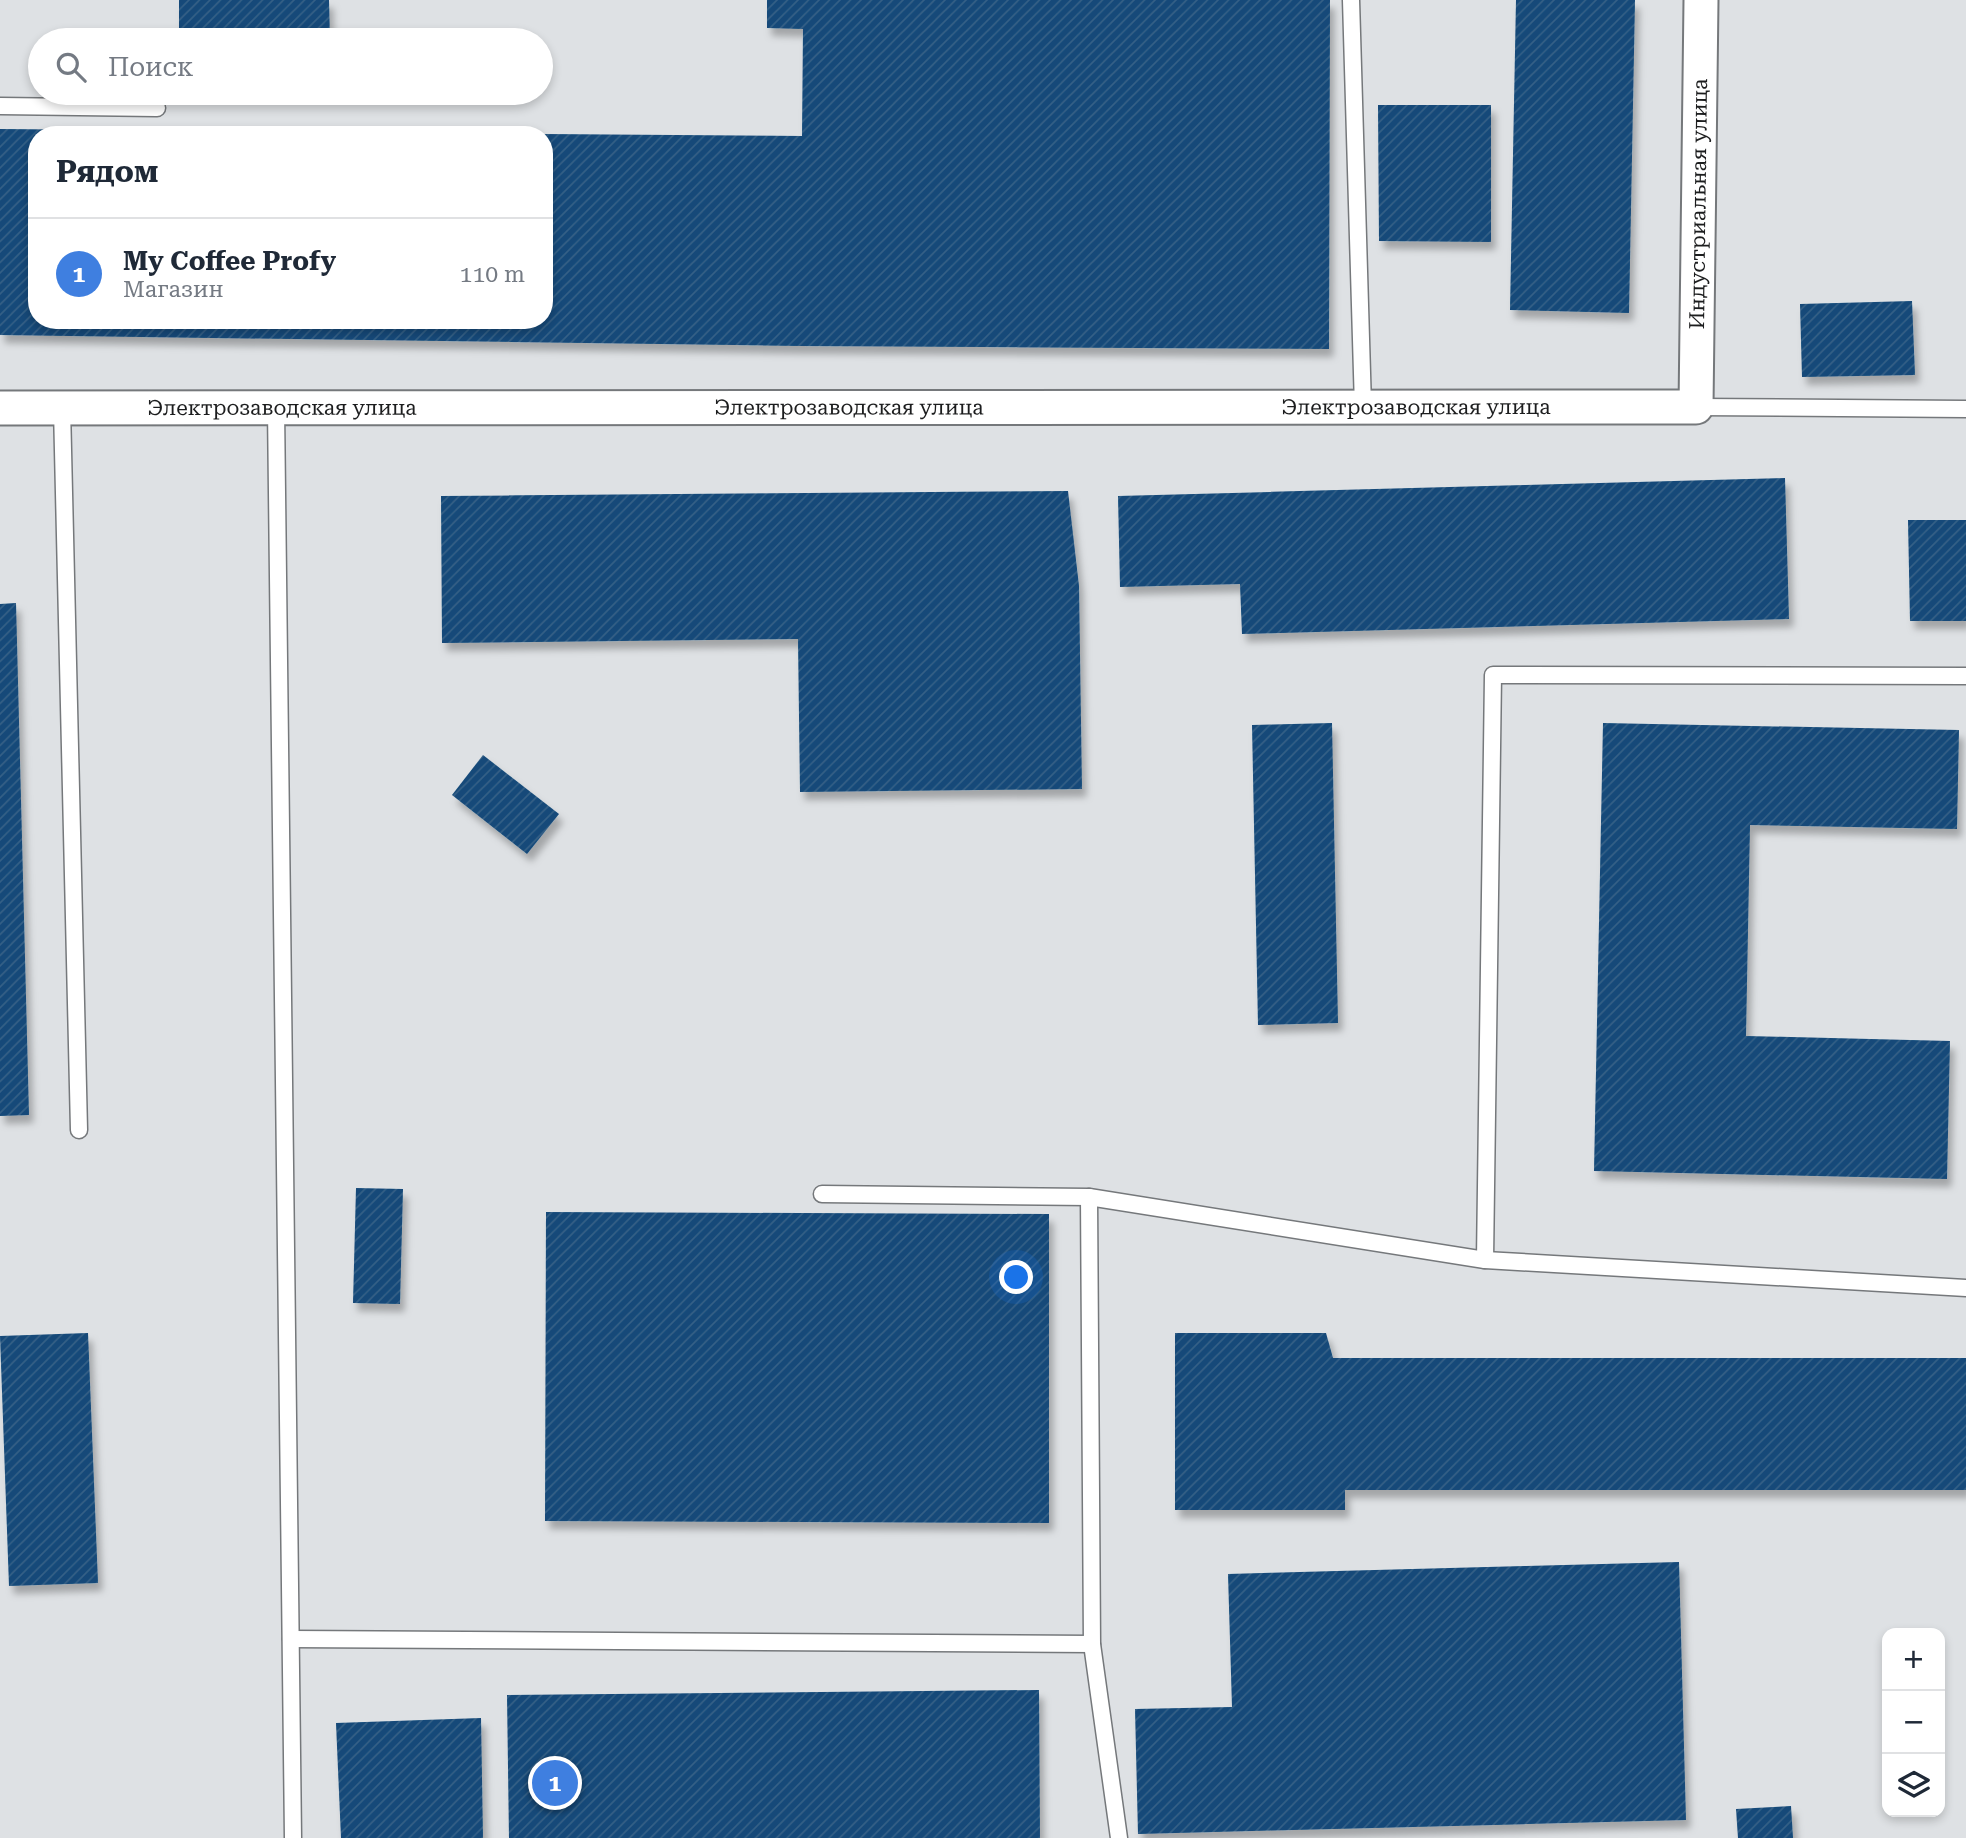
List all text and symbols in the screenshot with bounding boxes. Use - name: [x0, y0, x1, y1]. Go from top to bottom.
- search box: [28, 28, 553, 105]
- icon: search: [52, 48, 90, 86]
- text: Поиск: [108, 52, 194, 82]
- street label: Индустриальная улица: [1685, 78, 1712, 330]
- text: Рядом: [56, 154, 158, 189]
- text: My Coffee Profy: [123, 246, 336, 276]
- text: 1: [73, 261, 85, 288]
- text: 110 m: [460, 261, 525, 288]
- text: Магазин: [123, 276, 223, 303]
- street label: Электрозаводская улица: [714, 395, 984, 420]
- street label: Электрозаводская улица: [1281, 395, 1551, 419]
- street label: Электрозаводская улица: [147, 396, 417, 420]
- your location: [999, 1260, 1033, 1294]
- map controls: [1882, 1628, 1945, 1817]
- button: +: [1882, 1628, 1945, 1691]
- button: −: [1882, 1691, 1945, 1754]
- button: layers: [1882, 1754, 1945, 1817]
- pin: 1: [532, 1757, 578, 1809]

